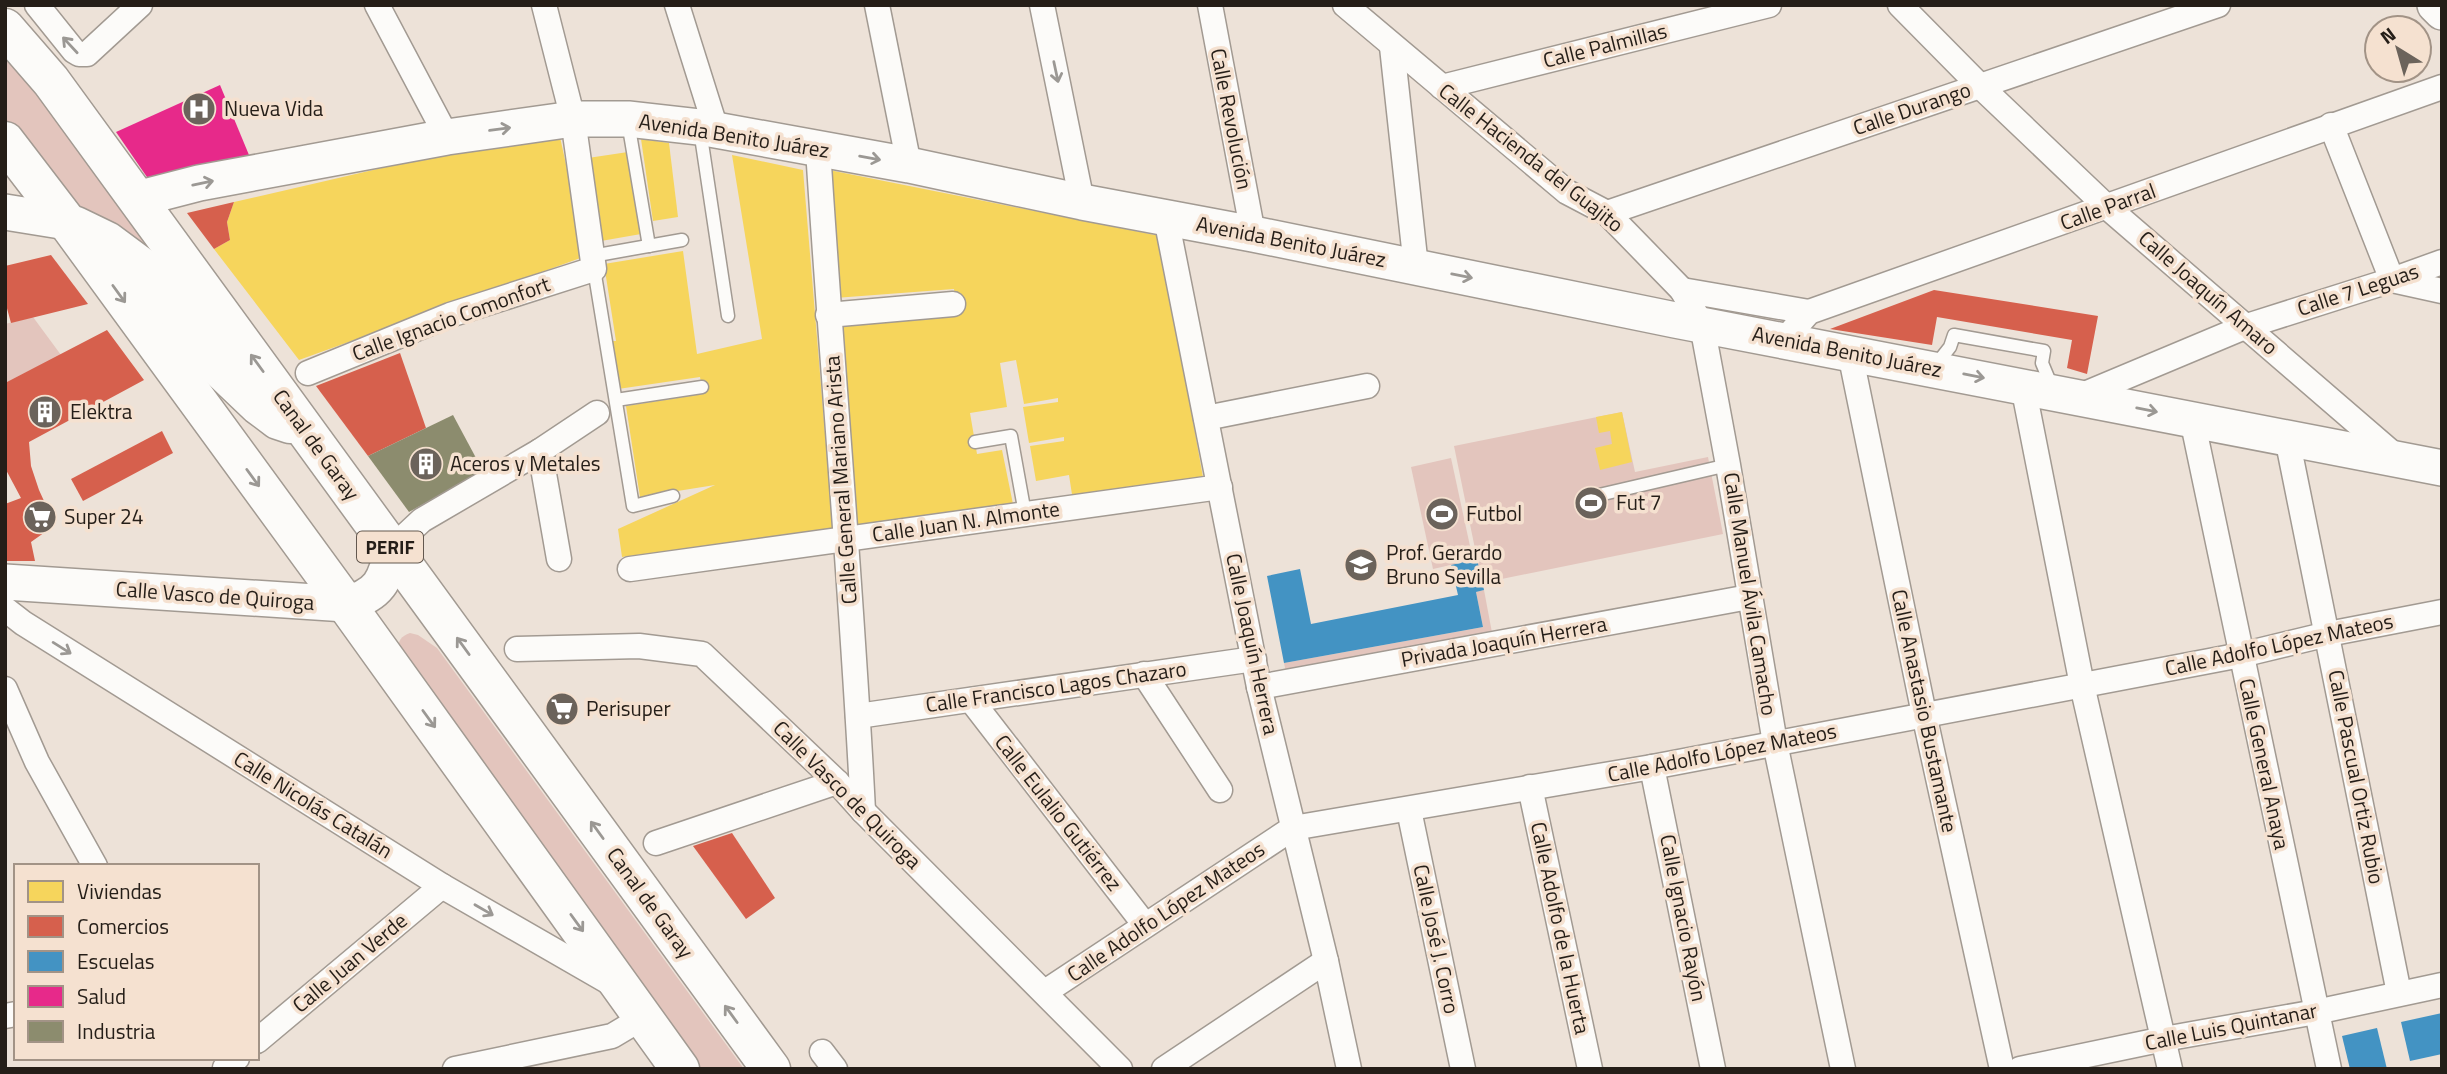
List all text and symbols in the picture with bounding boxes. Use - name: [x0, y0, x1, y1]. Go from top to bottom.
- street label: Calle Palmillas: [1539, 14, 1670, 76]
- north arrow: [2363, 14, 2433, 84]
- text: N: [2373, 19, 2401, 51]
- one-way arrow: [62, 36, 78, 54]
- street label: Calle Revolución: [1203, 45, 1261, 192]
- one-way arrow: [1049, 60, 1063, 83]
- street label: Calle Durango: [1849, 73, 1975, 143]
- street label: Calle Hacienda del Guajito: [1432, 75, 1631, 240]
- hospital icon: Nueva Vida: [180, 90, 218, 128]
- place label: Nueva Vida: [224, 92, 324, 124]
- street label: Avenida Benito Juárez: [637, 104, 832, 166]
- one-way arrow: [488, 123, 511, 136]
- one-way arrow: [858, 152, 881, 166]
- street label: Calle Parral: [2055, 174, 2160, 238]
- one-way arrow: [191, 175, 214, 189]
- street label: Avenida Benito Juárez: [1194, 207, 1389, 275]
- street label: Calle Joaquín Amaro: [2132, 222, 2286, 362]
- street label: Calle 7 Leguas: [2293, 254, 2423, 324]
- street label: Calle Ignacio Comonfort: [347, 267, 555, 369]
- one-way arrow: [1450, 270, 1473, 284]
- one-way arrow: [112, 284, 126, 303]
- street label: Avenida Benito Juárez: [1750, 317, 1945, 385]
- one-way arrow: [249, 354, 264, 373]
- street label: Calle General Mariano Arista: [815, 354, 865, 605]
- one-way arrow: [1962, 370, 1985, 384]
- street label: Canal de Garay: [265, 382, 368, 507]
- building icon: Elektra: [26, 393, 64, 431]
- place label: Elektra: [70, 395, 133, 427]
- one-way arrow: [2135, 403, 2158, 417]
- building icon: Aceros y Metales: [407, 445, 445, 483]
- place label: Aceros y Metales: [450, 447, 601, 479]
- one-way arrow: [246, 468, 261, 486]
- street label: Calle Manuel Ávila Camacho: [1716, 470, 1786, 718]
- sports icon: Fut 7: [1572, 484, 1610, 522]
- place label: Fut 7: [1616, 486, 1662, 518]
- street label: Calle Juan N. Almonte: [870, 492, 1062, 550]
- sports icon: Futbol: [1423, 495, 1461, 533]
- place label: Futbol: [1466, 497, 1522, 529]
- supermarket icon: Super 24: [21, 498, 59, 536]
- place label: Super 24: [64, 500, 144, 532]
- road number: PERIF: [357, 532, 423, 562]
- place label: Prof. Gerardo Bruno Sevilla: [1386, 536, 1502, 592]
- school or university icon: Prof. Gerardo Bruno Sevilla: [1342, 546, 1380, 584]
- street label: Calle Joaquín Herrera: [1218, 550, 1288, 738]
- street label: Calle Vasco de Quiroga: [115, 572, 316, 618]
- street label: Calle Anastasio Bustamante: [1884, 586, 1966, 835]
- street label: Calle Adolfo López Mateos: [2162, 604, 2396, 684]
- street label: Privada Joaquín Herrera: [1398, 607, 1610, 675]
- one-way arrow: [456, 637, 470, 656]
- one-way arrow: [51, 641, 71, 655]
- street label: Calle Francisco Lagos Chazaro: [923, 652, 1188, 720]
- street label: Calle Pascual Ortiz Rubio: [2320, 667, 2393, 887]
- street label: Calle General Anaya: [2231, 675, 2299, 853]
- supermarket icon: Perisuper: [543, 690, 581, 728]
- place label: Perisuper: [586, 692, 671, 724]
- one-way arrow: [422, 709, 436, 728]
- street label: Calle Vasco de Quiroga: [766, 713, 930, 876]
- street label: Calle Adolfo López Mateos: [1605, 714, 1839, 790]
- street label: Calle Eulalio Gutiérrez: [987, 727, 1130, 898]
- street label: Calle Nicolás Catalán: [228, 742, 399, 866]
- street label: Calle Adolfo de la Huerta: [1523, 819, 1599, 1037]
- one-way arrow: [590, 821, 604, 840]
- street label: Calle Ignacio Rayón: [1652, 832, 1716, 1004]
- street label: Calle Adolfo López Mateos: [1060, 833, 1271, 989]
- street label: Canal de Garay: [599, 840, 702, 965]
- street label: Calle José J. Corro: [1406, 861, 1468, 1016]
- legend: [14, 864, 259, 1060]
- text: Viviendas: [77, 875, 162, 907]
- one-way arrow: [474, 903, 494, 917]
- street label: Calle Juan Verde: [285, 905, 414, 1020]
- text: Comercios: [77, 910, 169, 942]
- one-way arrow: [569, 913, 584, 932]
- text: Escuelas: [77, 945, 154, 977]
- text: Salud: [77, 980, 126, 1012]
- street label: Calle Luis Quintanar: [2142, 994, 2320, 1058]
- one-way arrow: [724, 1004, 739, 1023]
- text: Industria: [77, 1015, 156, 1047]

